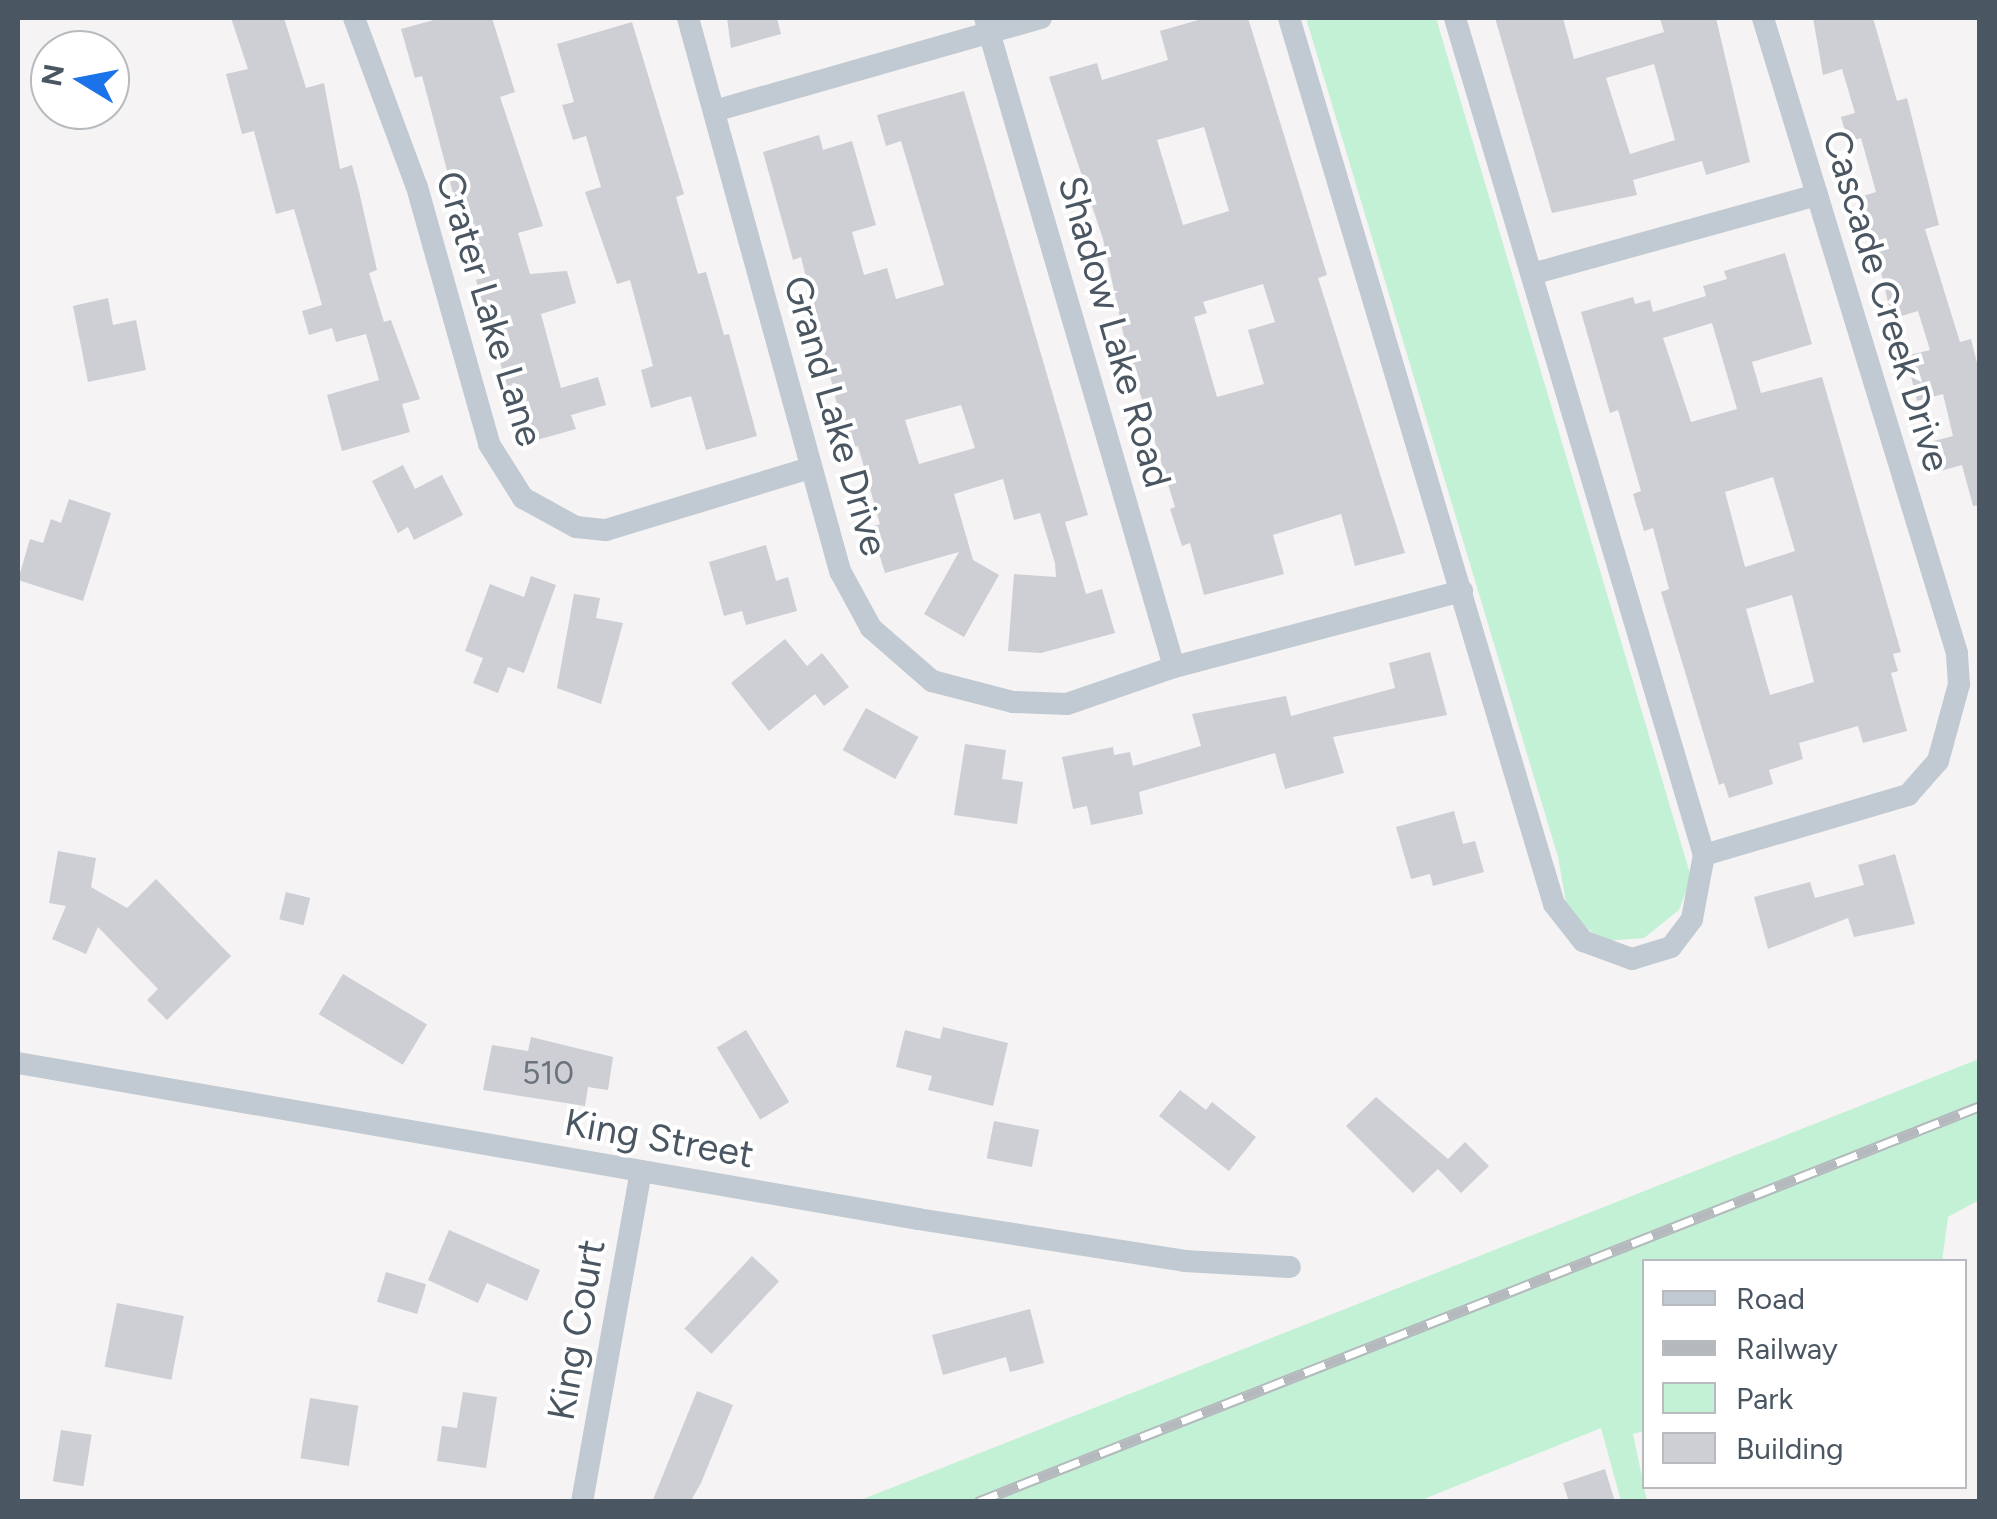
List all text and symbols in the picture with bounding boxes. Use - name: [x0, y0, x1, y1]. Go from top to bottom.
- north arrow: [30, 30, 130, 130]
- text: N: [34, 62, 71, 89]
- street label: Cascade Creek Drive: [1812, 125, 1960, 477]
- street label: Crater Lake Lane: [425, 166, 553, 452]
- street label: Shadow Lake Road: [1048, 171, 1180, 493]
- street label: Grand Lake Drive: [773, 271, 897, 561]
- house number: 510: [522, 1054, 574, 1092]
- street label: King Street: [561, 1100, 757, 1178]
- street label: King Court: [539, 1236, 615, 1424]
- legend: [1642, 1259, 1967, 1489]
- text: Road: [1736, 1280, 1805, 1317]
- text: Railway: [1736, 1330, 1838, 1367]
- text: Park: [1736, 1380, 1793, 1417]
- text: Building: [1736, 1430, 1844, 1467]

